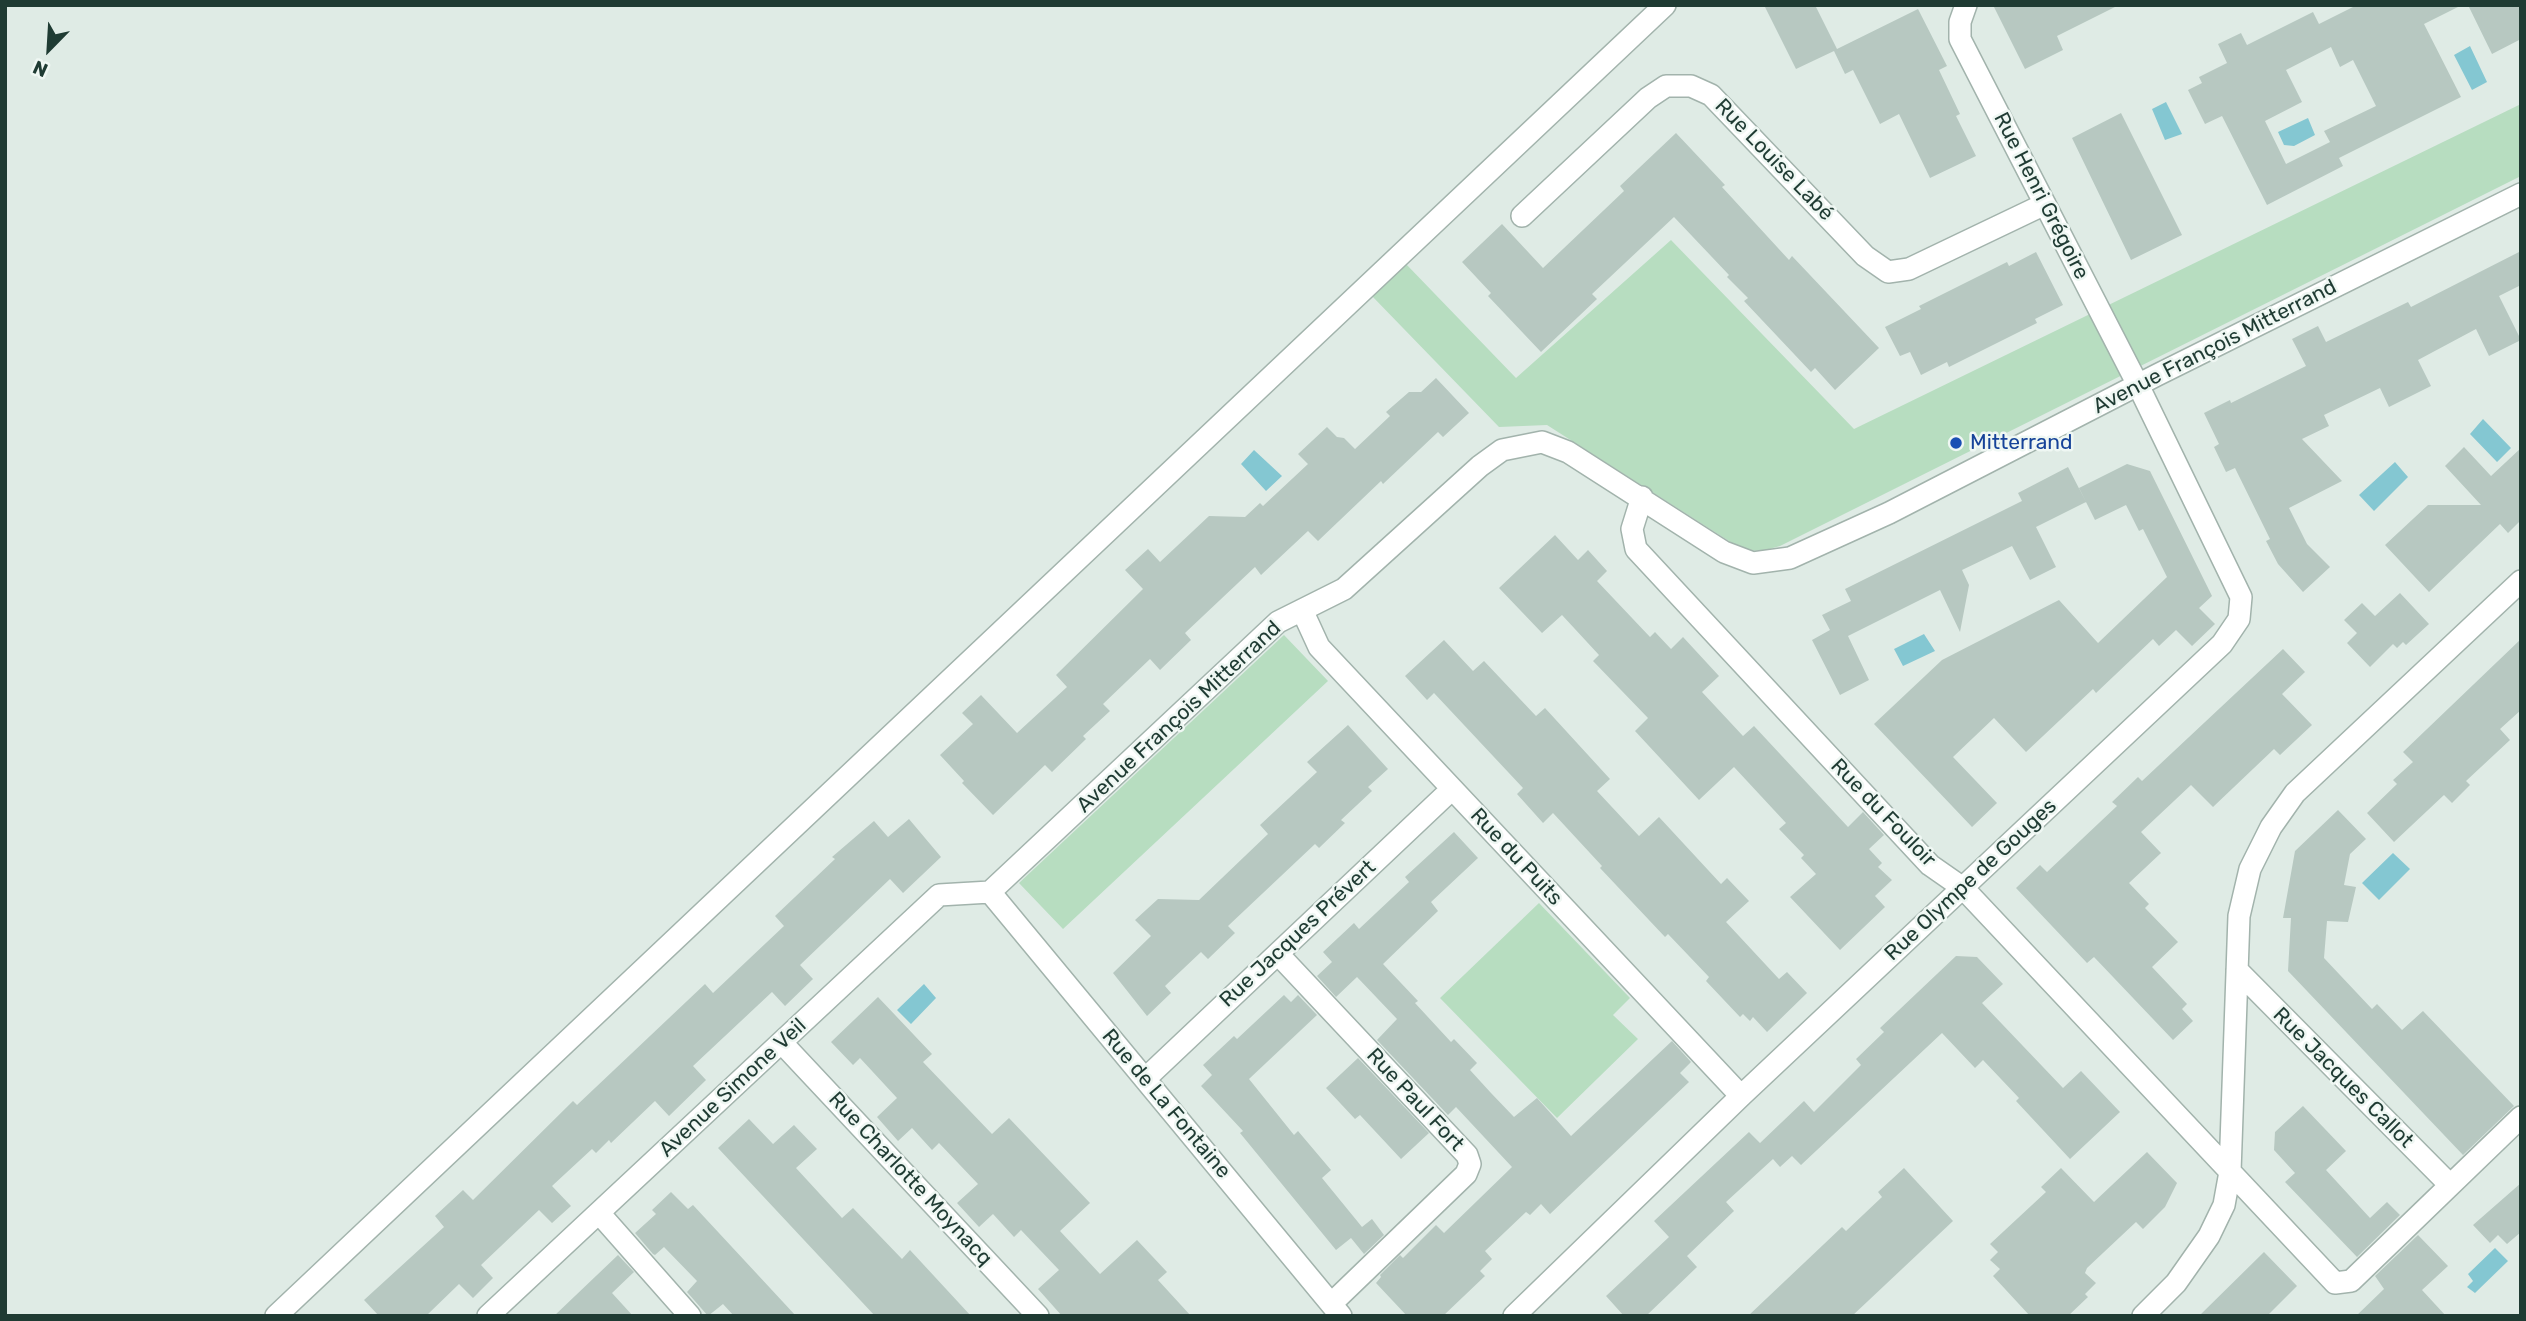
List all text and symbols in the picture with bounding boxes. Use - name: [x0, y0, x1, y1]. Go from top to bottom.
- north arrow: [14, 14, 84, 84]
- text: N: [29, 55, 51, 82]
- street label: Rue Louise Labé: [1709, 94, 1839, 226]
- street label: Rue Henri Grégoire: [1988, 108, 2094, 284]
- street label: Avenue François Mitterrand: [2089, 275, 2341, 419]
- place label: Mitterrand: [1970, 430, 2073, 456]
- marker: Mitterrand: [1948, 435, 1964, 451]
- street label: Avenue François Mitterrand: [1072, 616, 1286, 818]
- street label: Rue du Fouloir: [1825, 754, 1941, 872]
- street label: Rue Olympe de Gouges: [1880, 794, 2062, 966]
- street label: Rue du Puits: [1465, 803, 1567, 911]
- street label: Rue Jacques Prévert: [1215, 855, 1381, 1013]
- street label: Rue Jacques Callot: [2267, 1002, 2419, 1154]
- street label: Avenue Simone Veil: [654, 1013, 812, 1163]
- street label: Rue de La Fontaine: [1096, 1024, 1236, 1184]
- street label: Rue Paul Fort: [1361, 1043, 1469, 1157]
- street label: Rue Charlotte Moynacq: [823, 1087, 997, 1271]

